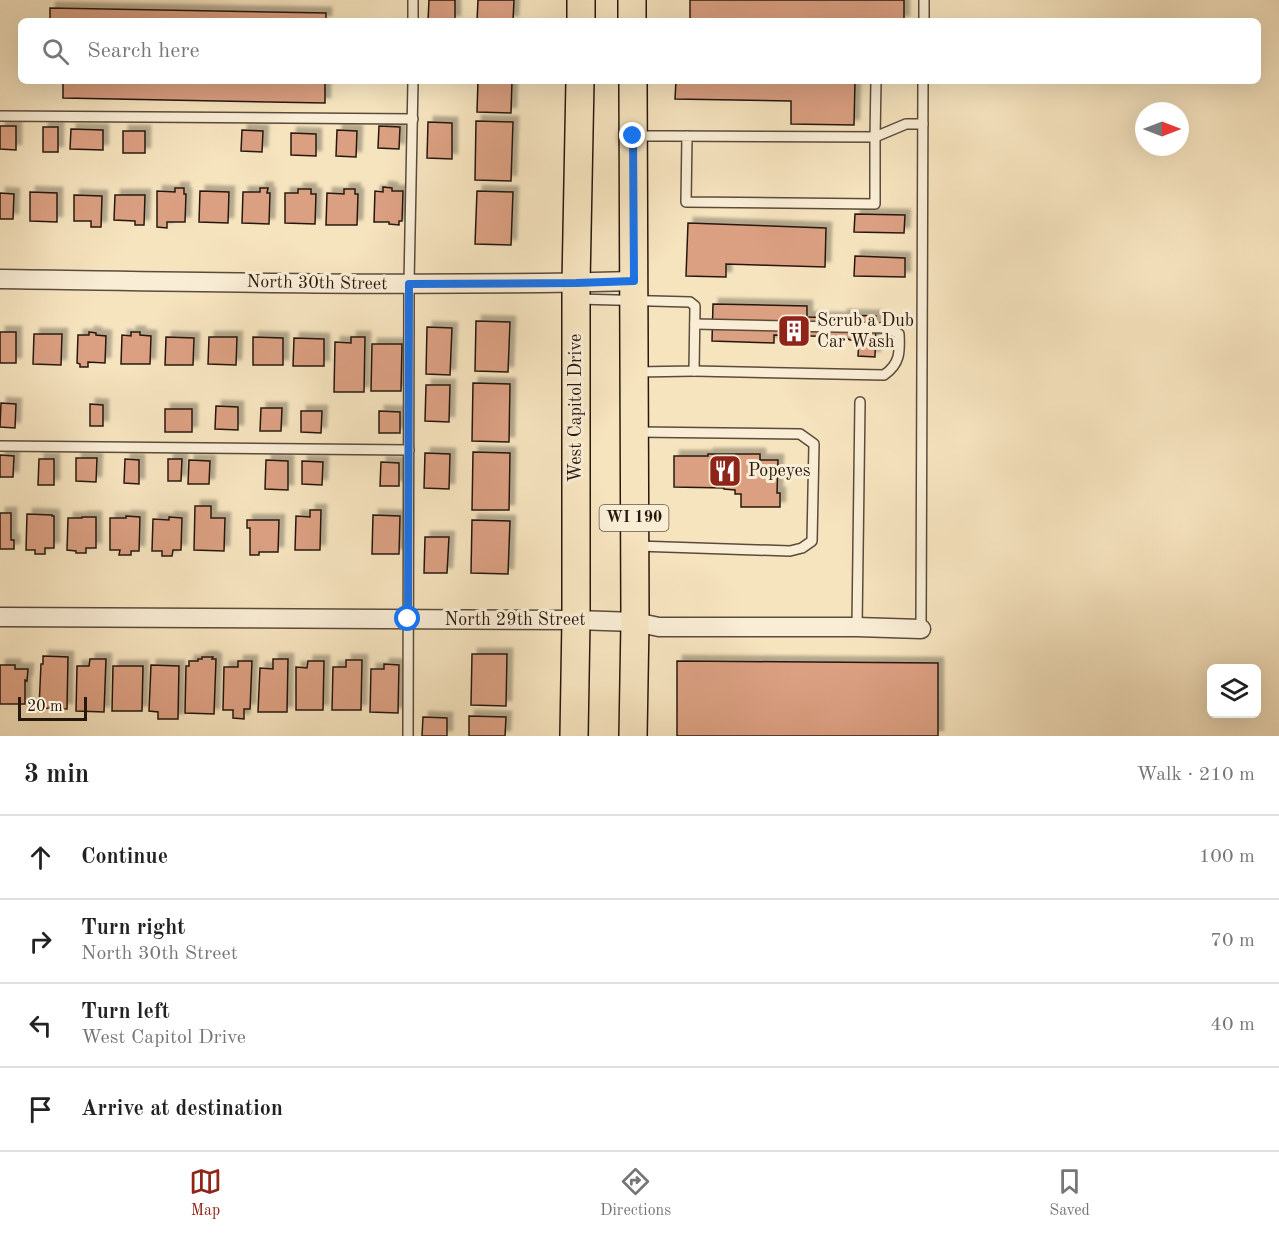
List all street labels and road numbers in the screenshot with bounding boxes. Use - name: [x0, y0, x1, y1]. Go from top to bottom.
- street label: North 30th Street: [246, 273, 388, 293]
- street label: West Capitol Drive: [567, 334, 585, 482]
- road number: WI 190: [600, 505, 668, 531]
- street label: North 29th Street: [444, 611, 586, 629]

